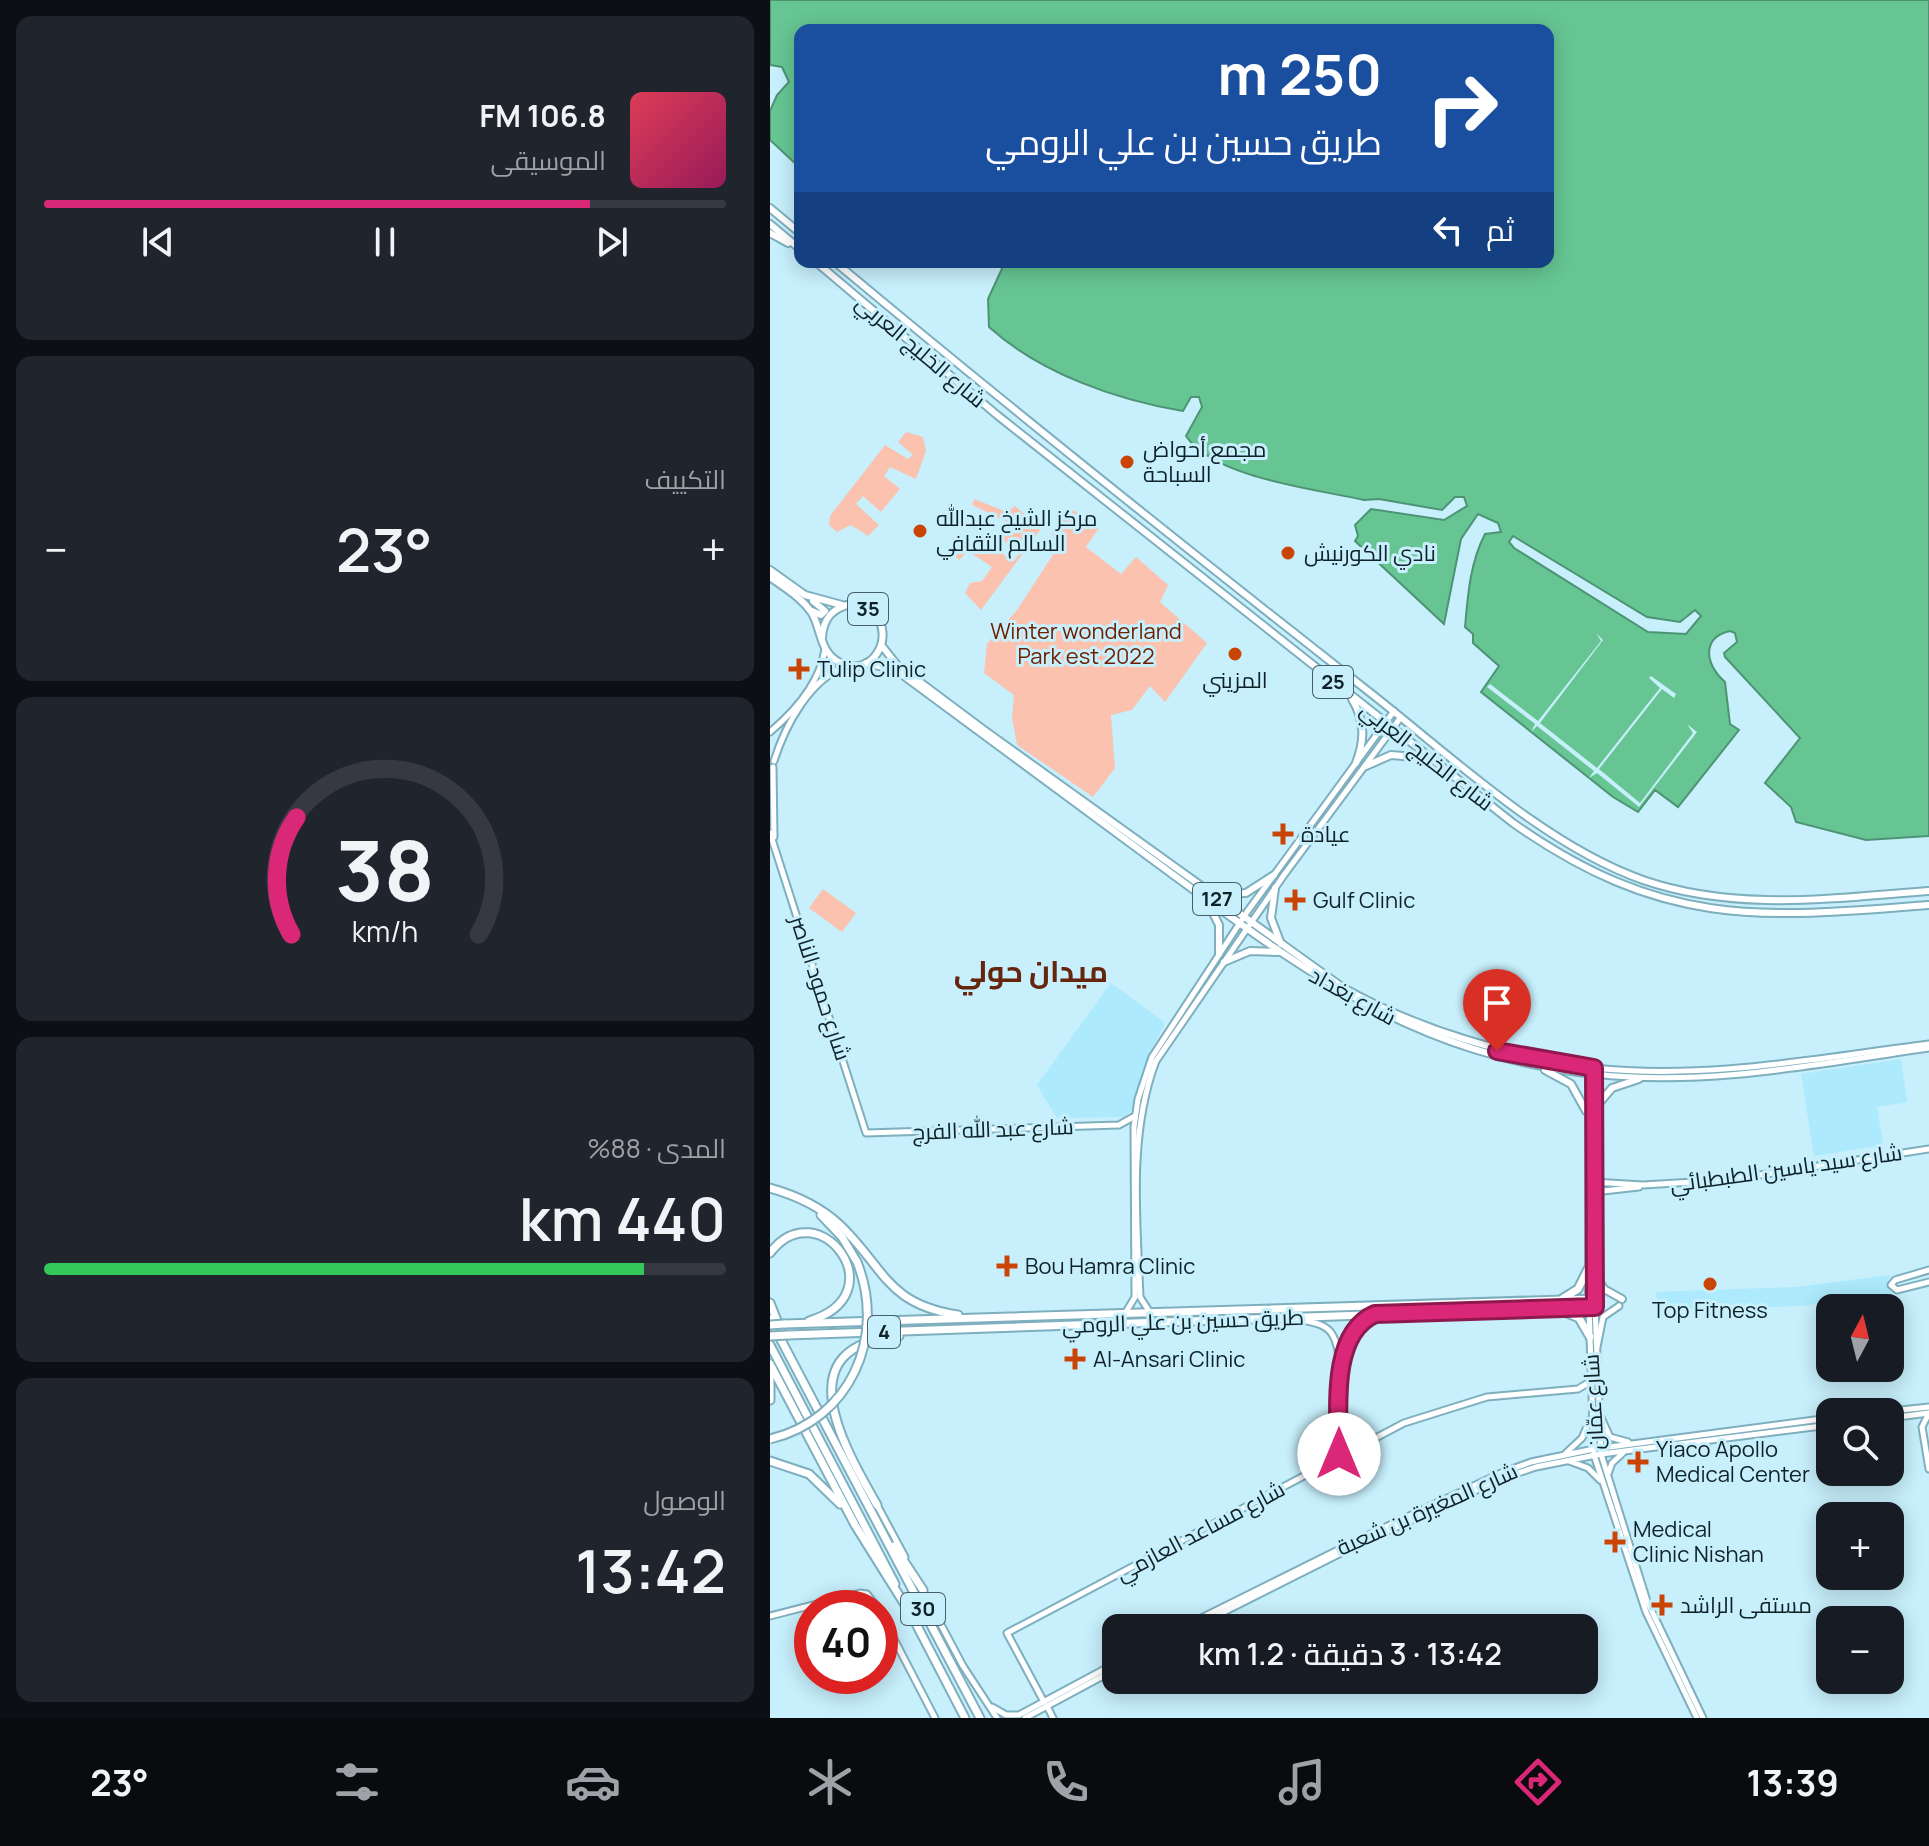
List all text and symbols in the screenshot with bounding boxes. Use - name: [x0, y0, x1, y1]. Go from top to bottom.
- text: 250 m: [1217, 35, 1382, 112]
- icon: right: [1410, 56, 1514, 160]
- text: 106.8 FM: [480, 95, 606, 136]
- text: طريق حسين بن علي الرومي: [985, 117, 1382, 166]
- text: الموسيقى: [491, 142, 606, 178]
- icon: left: [1426, 208, 1470, 252]
- text: ثم: [1486, 209, 1514, 250]
- icon: previous: [136, 220, 180, 264]
- icon: pause: [363, 220, 407, 264]
- icon: next: [590, 220, 634, 264]
- street label: شارع الخليج العربي: [848, 288, 993, 416]
- place label: مجمع أحواض السباحة: [1143, 434, 1267, 489]
- marker: مجمع أحواض السباحة: [1118, 453, 1136, 471]
- text: التكييف: [644, 461, 726, 497]
- place label: مركز الشيخ عبدالله السالم الثقافي: [936, 503, 1097, 560]
- text: 23°: [336, 508, 432, 590]
- text: −: [44, 519, 68, 579]
- text: +: [701, 519, 726, 579]
- marker: مركز الشيخ عبدالله السالم الثقافي: [911, 522, 929, 540]
- place label: نادي الكورنيش: [1304, 538, 1436, 570]
- marker: نادي الكورنيش: [1279, 544, 1297, 562]
- road number: 35: [848, 593, 888, 625]
- park label: Winter wonderland Park est 2022: [990, 616, 1182, 671]
- marker: المزيني: [1226, 645, 1244, 663]
- place label: Tulip Clinic: [817, 654, 926, 684]
- marker: Tulip Clinic: [788, 658, 810, 680]
- place label: المزيني: [1202, 665, 1268, 697]
- road number: 25: [1313, 666, 1353, 698]
- street label: شارع الخليج العربي: [1353, 694, 1500, 819]
- text: 38: [335, 812, 435, 926]
- place label: عيادة: [1301, 819, 1350, 849]
- marker: عيادة: [1272, 823, 1294, 845]
- road number: 127: [1193, 883, 1241, 915]
- place label: Gulf Clinic: [1313, 885, 1415, 915]
- marker: Gulf Clinic: [1284, 889, 1306, 911]
- street label: شارع حمود الناصر: [783, 910, 859, 1064]
- text: km/h: [352, 912, 418, 951]
- district label: ميدان حولي: [954, 950, 1108, 996]
- street label: شارع بغداد: [1304, 960, 1402, 1032]
- pin: [1463, 969, 1531, 1051]
- icon: arrive: [1475, 981, 1519, 1025]
- street label: شارع عبد الله الفرج: [912, 1111, 1074, 1147]
- text: المدى · 88%: [587, 1130, 726, 1166]
- street label: شارع سيد ياسين الطبطبائي: [1668, 1137, 1904, 1201]
- text: 440 km: [519, 1177, 726, 1259]
- place label: Bou Hamra Clinic: [1025, 1251, 1195, 1281]
- marker: Bou Hamra Clinic: [996, 1255, 1018, 1277]
- marker: Top Fitness: [1701, 1275, 1719, 1293]
- north arrow: [1816, 1294, 1904, 1382]
- map controls: [1816, 1294, 1904, 1694]
- place label: Top Fitness: [1652, 1295, 1768, 1325]
- street label: طريق حسين بن علي الرومي: [1061, 1302, 1305, 1342]
- road number: 4: [868, 1316, 900, 1348]
- place label: Al-Ansari Clinic: [1093, 1344, 1246, 1374]
- marker: Al-Ansari Clinic: [1064, 1348, 1086, 1370]
- street label: شارع عمّان: [1576, 1353, 1610, 1451]
- button: search: [1816, 1398, 1904, 1486]
- position arrow: [1297, 1412, 1381, 1496]
- place label: Yiaco Apollo Medical Center: [1656, 1434, 1810, 1489]
- marker: Yiaco Apollo Medical Center: [1627, 1451, 1649, 1473]
- street label: شارع المغيرة بن شعبة: [1332, 1456, 1522, 1562]
- street label: شارع مساعد العازمي: [1110, 1474, 1291, 1590]
- text: الوصول: [643, 1482, 726, 1518]
- button: +: [1816, 1502, 1904, 1590]
- place label: Medical Clinic Nishan: [1633, 1514, 1764, 1569]
- text: 13:42: [575, 1529, 726, 1611]
- marker: Medical Clinic Nishan: [1604, 1531, 1626, 1553]
- speed limit sign: 40: [794, 1590, 898, 1694]
- place label: مستفى الراشد: [1680, 1590, 1812, 1620]
- road number: 30: [901, 1593, 945, 1625]
- marker: مستفى الراشد: [1651, 1594, 1673, 1616]
- button: −: [1816, 1606, 1904, 1694]
- text: 13:42 · 3 دقيقة · 1.2 km: [1198, 1633, 1502, 1674]
- icon: filters: [329, 1754, 385, 1810]
- icon: car: [565, 1754, 621, 1810]
- icon: climate: [802, 1754, 858, 1810]
- icon: phone: [1038, 1754, 1094, 1810]
- icon: music: [1274, 1754, 1330, 1810]
- icon: directions: [1510, 1754, 1566, 1810]
- text: 23°: [90, 1758, 149, 1807]
- text: 13:39: [1747, 1758, 1839, 1807]

